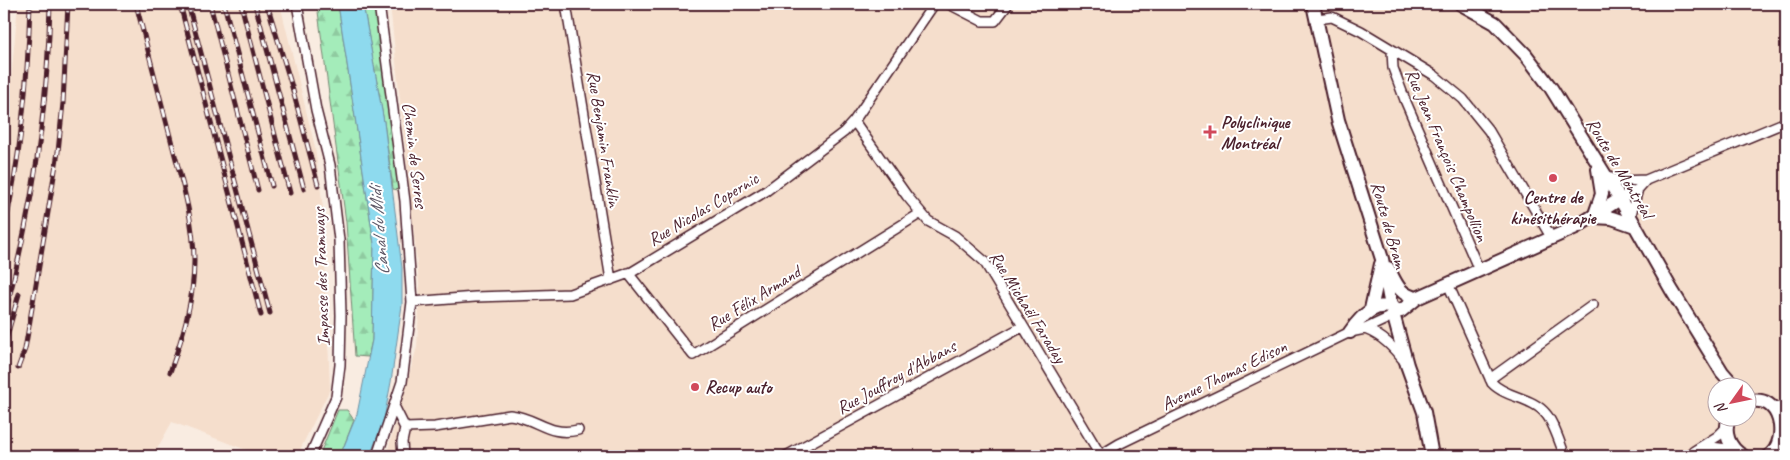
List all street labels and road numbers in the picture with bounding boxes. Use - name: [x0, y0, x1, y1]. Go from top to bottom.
- street label: Rue Jean François Champollion: [1401, 65, 1494, 245]
- street label: Rue Benjamin Franklin: [582, 69, 626, 210]
- street label: Chemin de Serres: [398, 101, 433, 211]
- street label: Route de Montréal: [1582, 114, 1660, 224]
- street label: Rue Nicolas Copernic: [644, 167, 764, 251]
- street label: Route de Bram: [1366, 179, 1412, 273]
- street label: Impasse des Tramways: [308, 205, 334, 347]
- street label: Rue Michaël Faraday: [985, 247, 1072, 369]
- street label: Rue Félix Armand: [704, 259, 807, 335]
- street label: Rue Jouffroy d'Abbans: [833, 334, 961, 419]
- street label: Avenue Thomas Edison: [1158, 335, 1291, 415]

